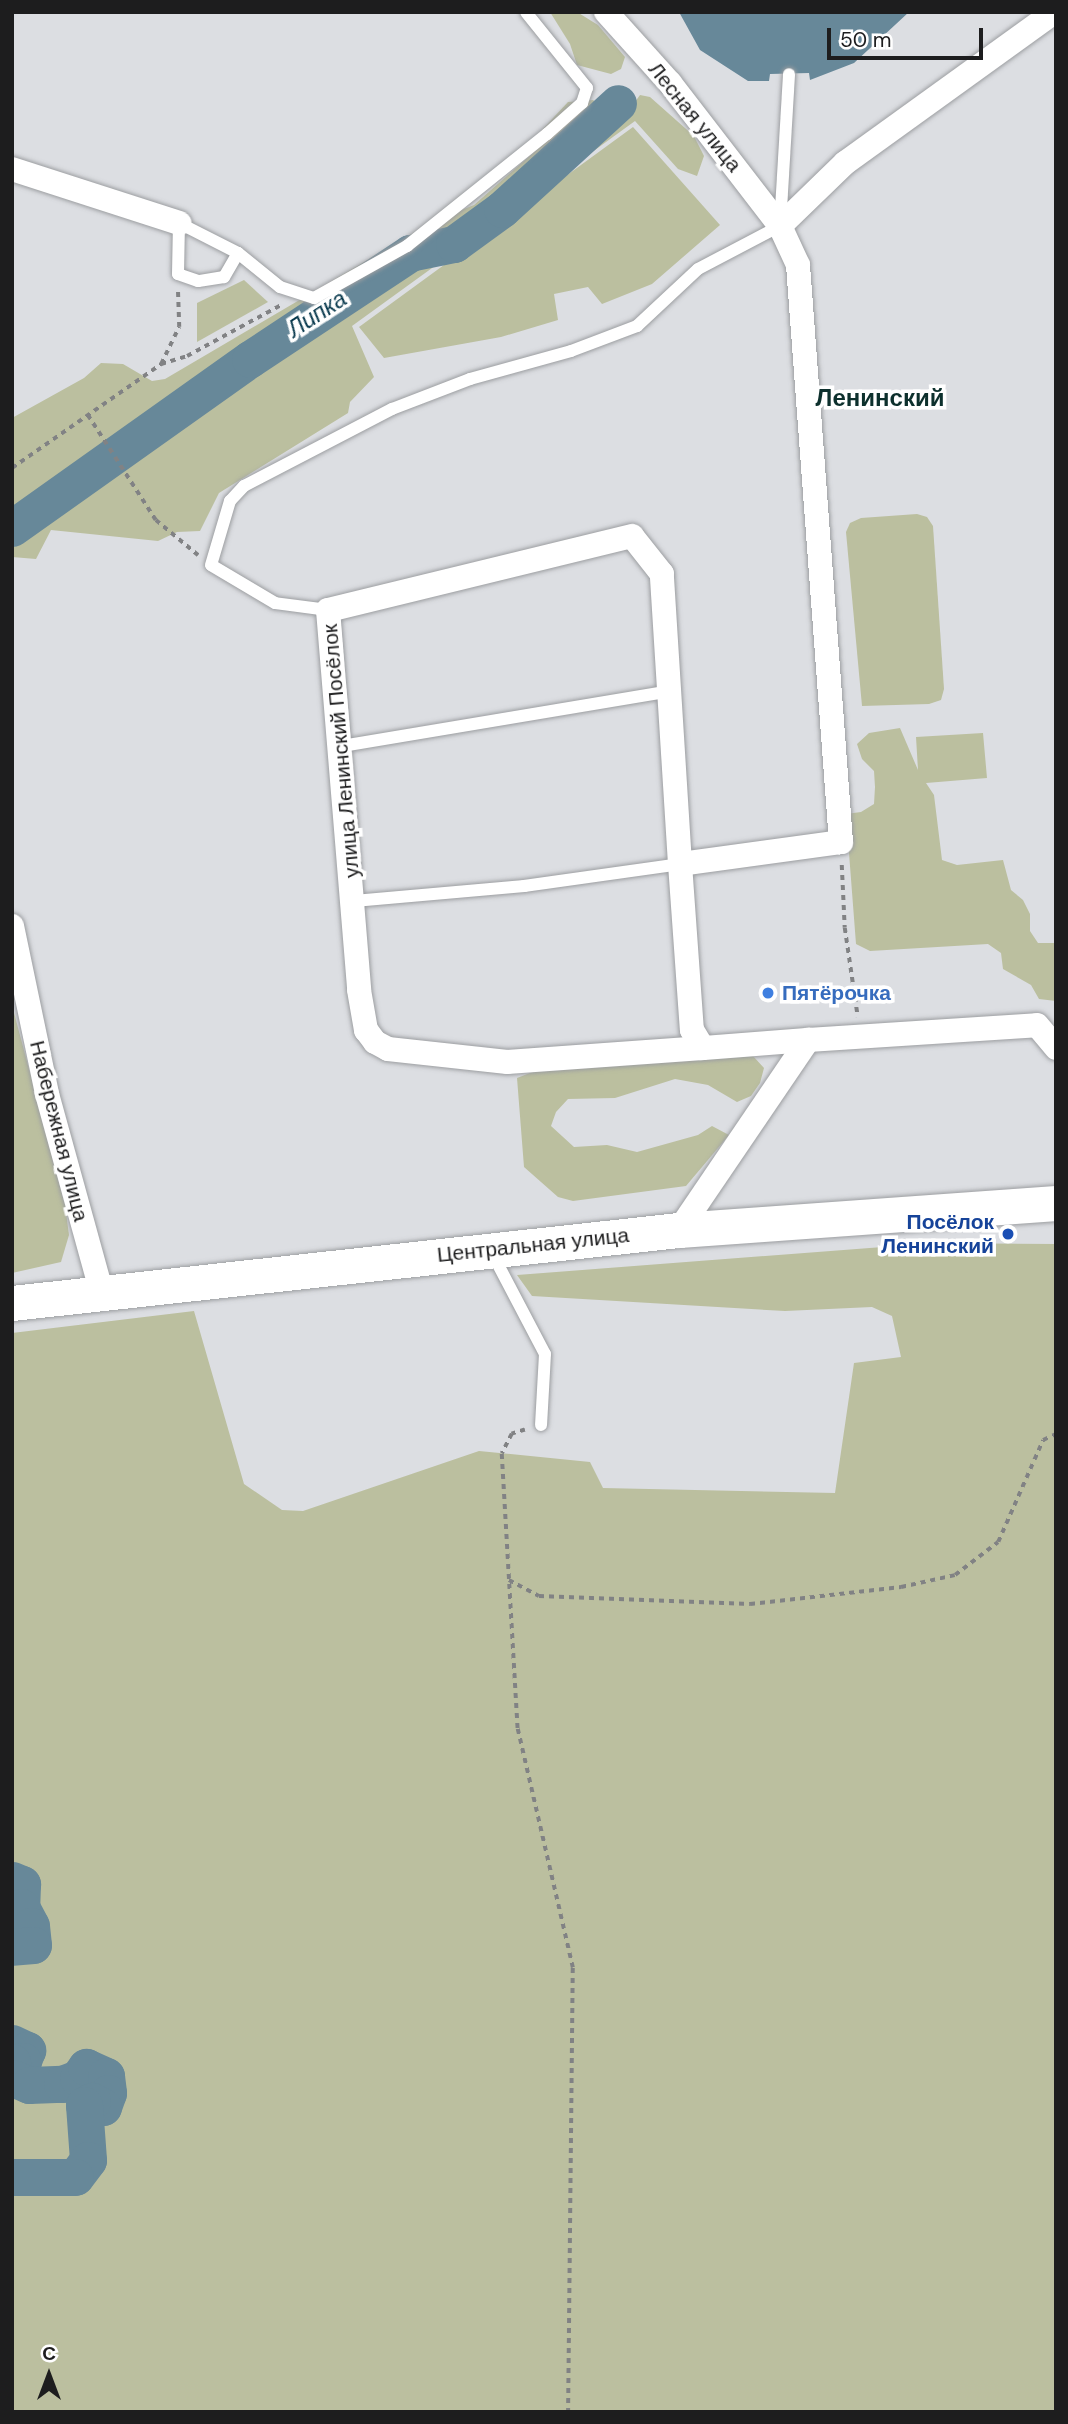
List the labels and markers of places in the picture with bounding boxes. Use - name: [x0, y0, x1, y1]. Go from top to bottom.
- place label: Пятёрочка: [782, 980, 891, 1006]
- marker: Пятёрочка: [760, 985, 776, 1001]
- place label: Посёлок Ленинский: [881, 1209, 994, 1259]
- marker: Посёлок Ленинский: [1000, 1226, 1016, 1242]

